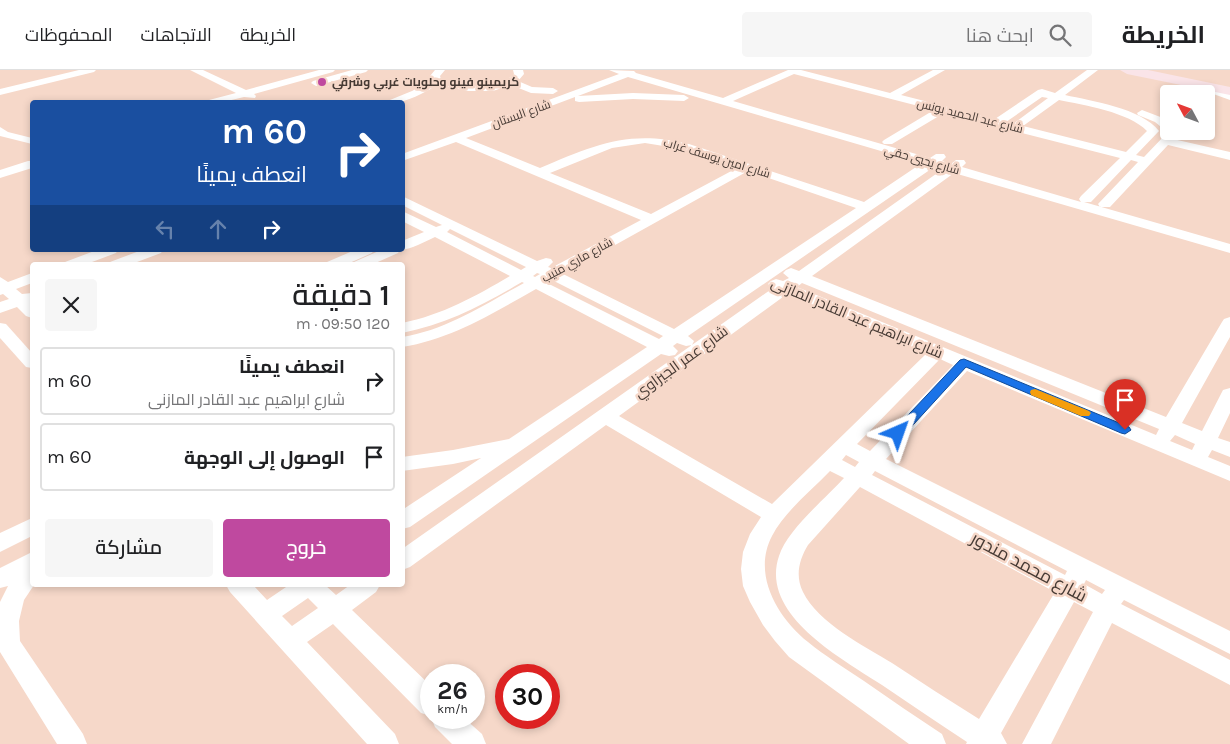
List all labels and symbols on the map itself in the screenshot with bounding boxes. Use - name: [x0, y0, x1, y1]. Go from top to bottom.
- place label: كريمينو فينو وحلويات غربي وشرقي: [332, 75, 519, 92]
- marker: كريمينو فينو وحلويات غربي وشرقي: [316, 76, 328, 88]
- north arrow: [1160, 85, 1215, 140]
- street label: شارع عبد الحميد يونس: [915, 96, 1025, 137]
- street label: شارع البستان: [490, 97, 553, 132]
- street label: شارع امين يوسف غراب: [662, 135, 772, 182]
- street label: شارع يحيي حقي: [882, 143, 961, 180]
- street label: شارع ماري منيب: [539, 235, 616, 288]
- street label: شارع ابراهيم عبد القادر المازنى: [768, 274, 946, 364]
- street label: شارع عمر الجيزاوي: [631, 322, 733, 404]
- pin: [1104, 379, 1146, 430]
- position arrow: [871, 406, 923, 458]
- street label: شارع محمد مندور: [966, 527, 1091, 608]
- speed limit sign: 30: [495, 664, 560, 729]

